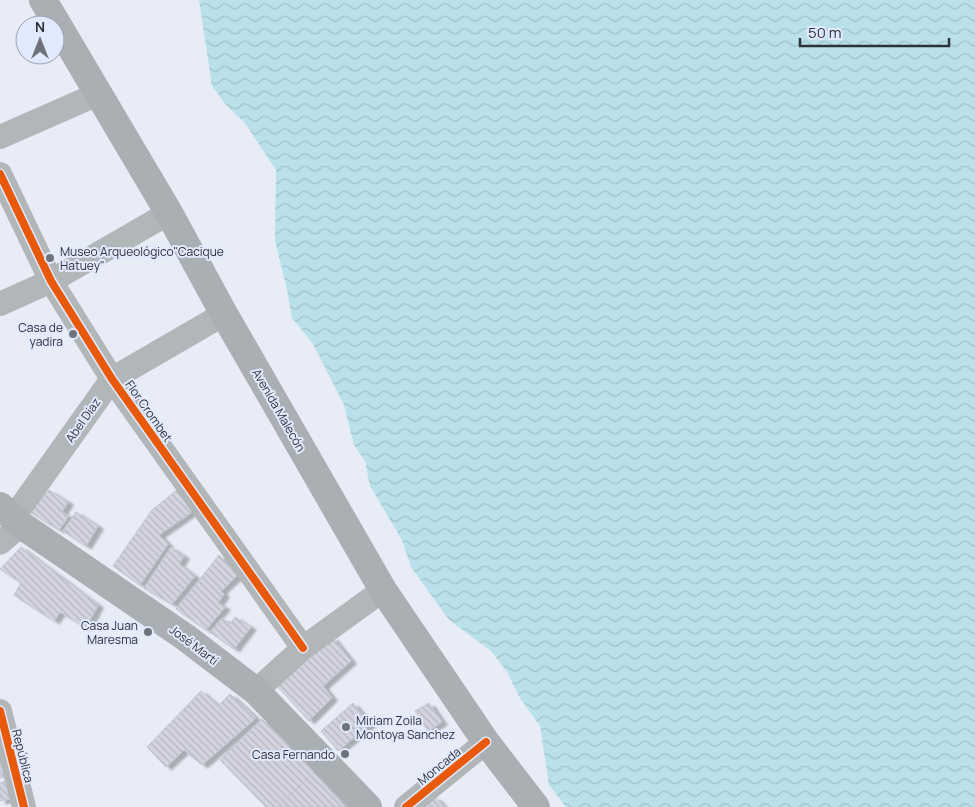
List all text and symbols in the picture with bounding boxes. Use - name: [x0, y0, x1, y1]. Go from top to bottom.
- north arrow: [15, 15, 65, 65]
- scale bar: [800, 15, 949, 47]
- text: N: [35, 17, 45, 36]
- text: 50 m: [808, 22, 842, 43]
- place label: Museo Arqueológico"Cacique Hatuey": [60, 243, 224, 274]
- marker: Museo Arqueológico"Cacique Hatuey": [44, 252, 56, 264]
- place label: Casa de yadira: [18, 319, 63, 350]
- marker: Casa de yadira: [67, 328, 79, 340]
- street label: Avenida Malecón: [248, 365, 310, 455]
- street label: Flor Crombet: [121, 377, 177, 445]
- street label: Abel Díaz: [61, 394, 105, 446]
- place label: Casa Juan Maresma: [81, 617, 138, 648]
- street label: José Martí: [166, 621, 222, 669]
- marker: Casa Juan Maresma: [142, 626, 154, 638]
- place label: Miriam Zoila Montoya Sanchez: [356, 712, 455, 743]
- marker: Miriam Zoila Montoya Sanchez: [340, 721, 352, 733]
- street label: República: [8, 727, 38, 785]
- street label: Moncada: [414, 743, 464, 789]
- place label: Casa Fernando: [252, 746, 335, 763]
- marker: Casa Fernando: [339, 748, 351, 760]

